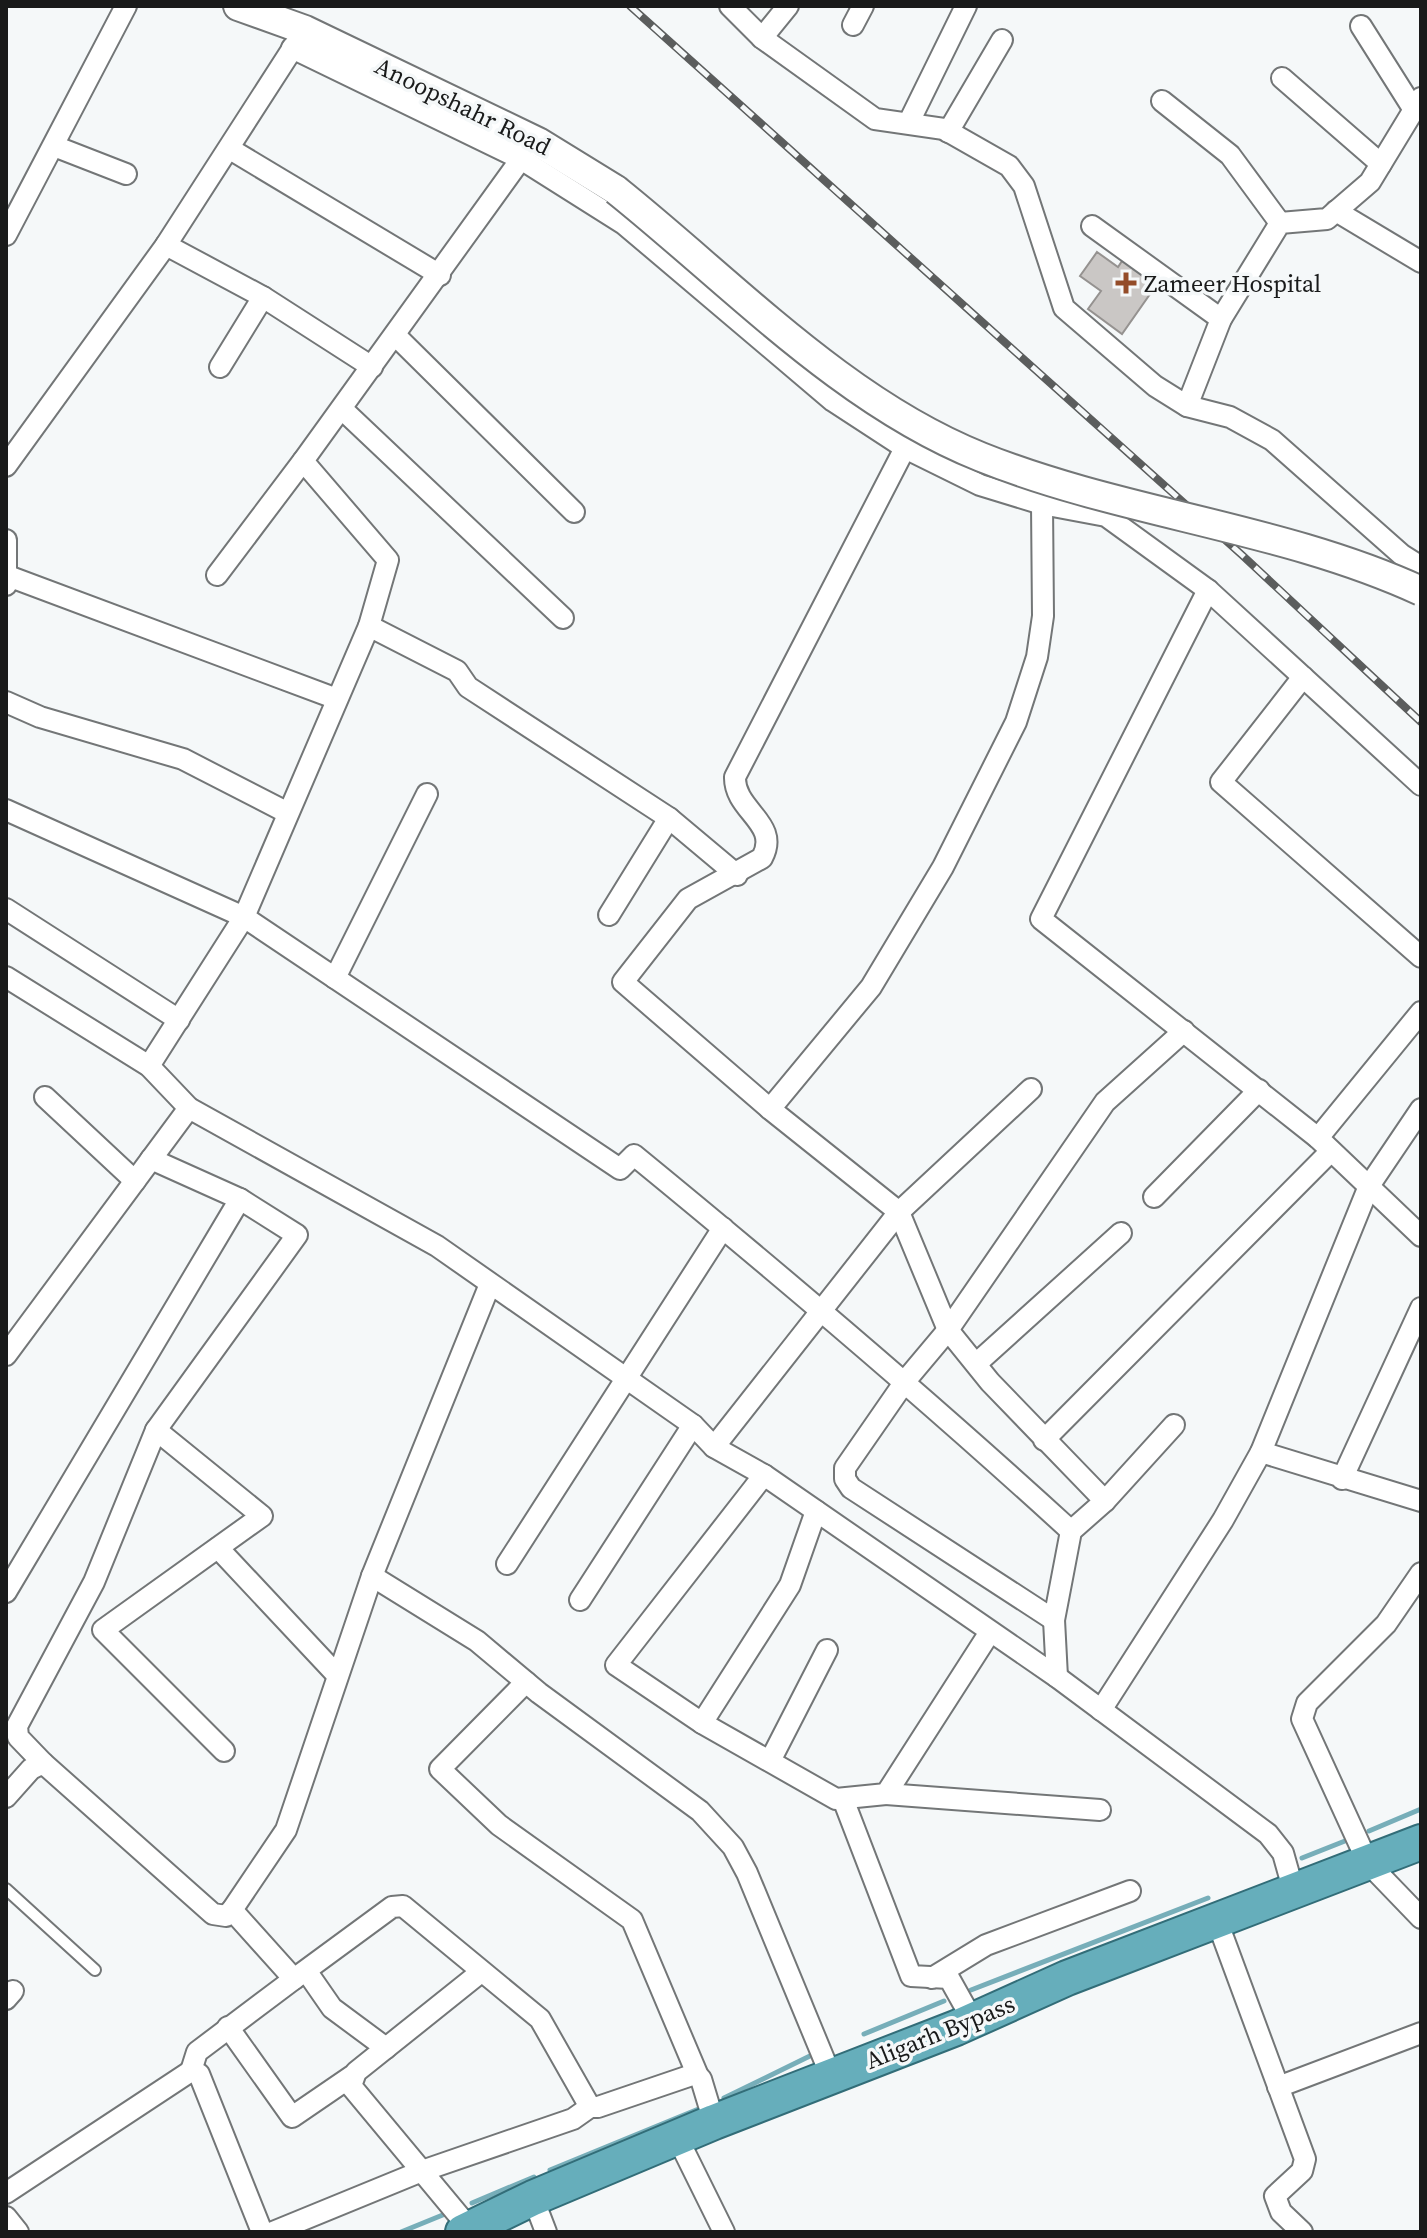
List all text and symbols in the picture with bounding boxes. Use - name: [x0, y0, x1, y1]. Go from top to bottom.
- street label: Anoopshahr Road: [370, 49, 557, 163]
- place label: Zameer Hospital: [1144, 267, 1321, 300]
- marker: Zameer Hospital: [1115, 272, 1137, 294]
- street label: Aligarh Bypass: [860, 1987, 1020, 2077]

